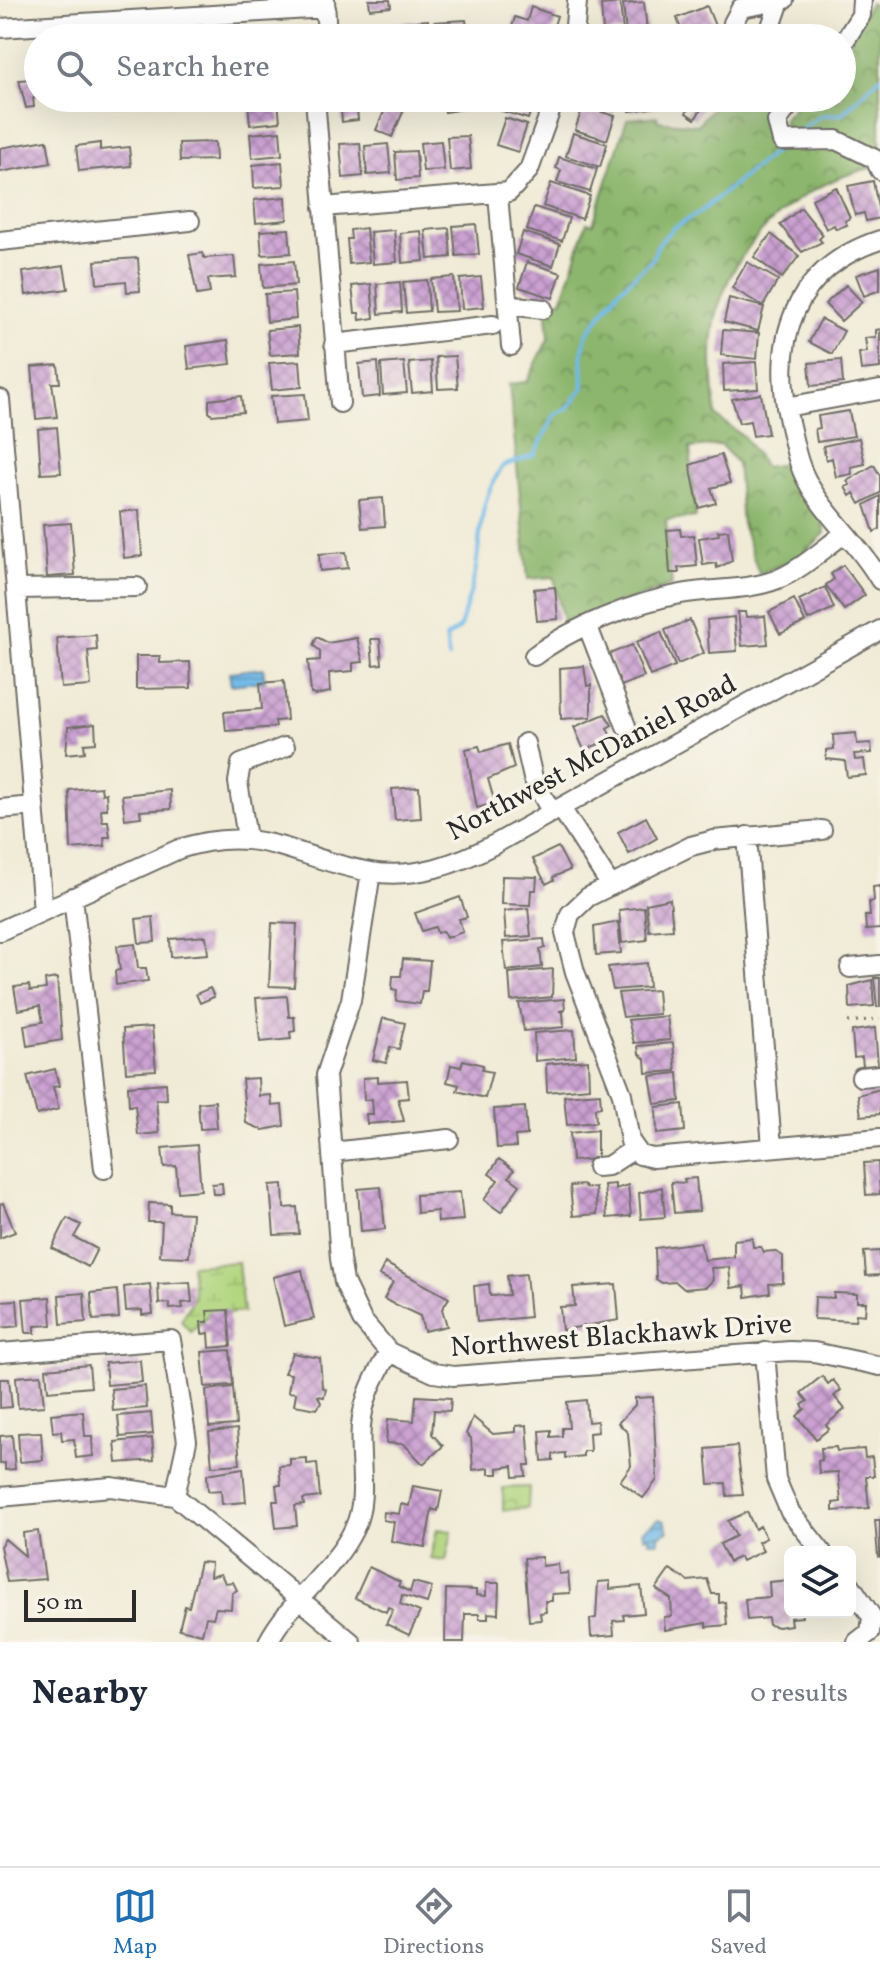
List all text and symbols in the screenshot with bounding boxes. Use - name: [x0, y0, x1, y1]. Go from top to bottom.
- search box: [24, 24, 856, 112]
- icon: search: [52, 46, 96, 90]
- text: Search here: [116, 47, 270, 89]
- street label: Northwest McDaniel Road: [440, 665, 744, 851]
- street label: Northwest Blackhawk Drive: [449, 1305, 793, 1368]
- map controls: [784, 1546, 856, 1618]
- button: layers: [784, 1546, 856, 1618]
- scale bar: [24, 1586, 136, 1622]
- text: 50 m: [36, 1588, 83, 1619]
- text: Nearby: [32, 1671, 148, 1718]
- text: 0 results: [750, 1676, 848, 1712]
- tab: Map: [113, 1884, 157, 1963]
- tab: Directions: [383, 1884, 484, 1963]
- tab: Saved: [710, 1884, 767, 1963]

